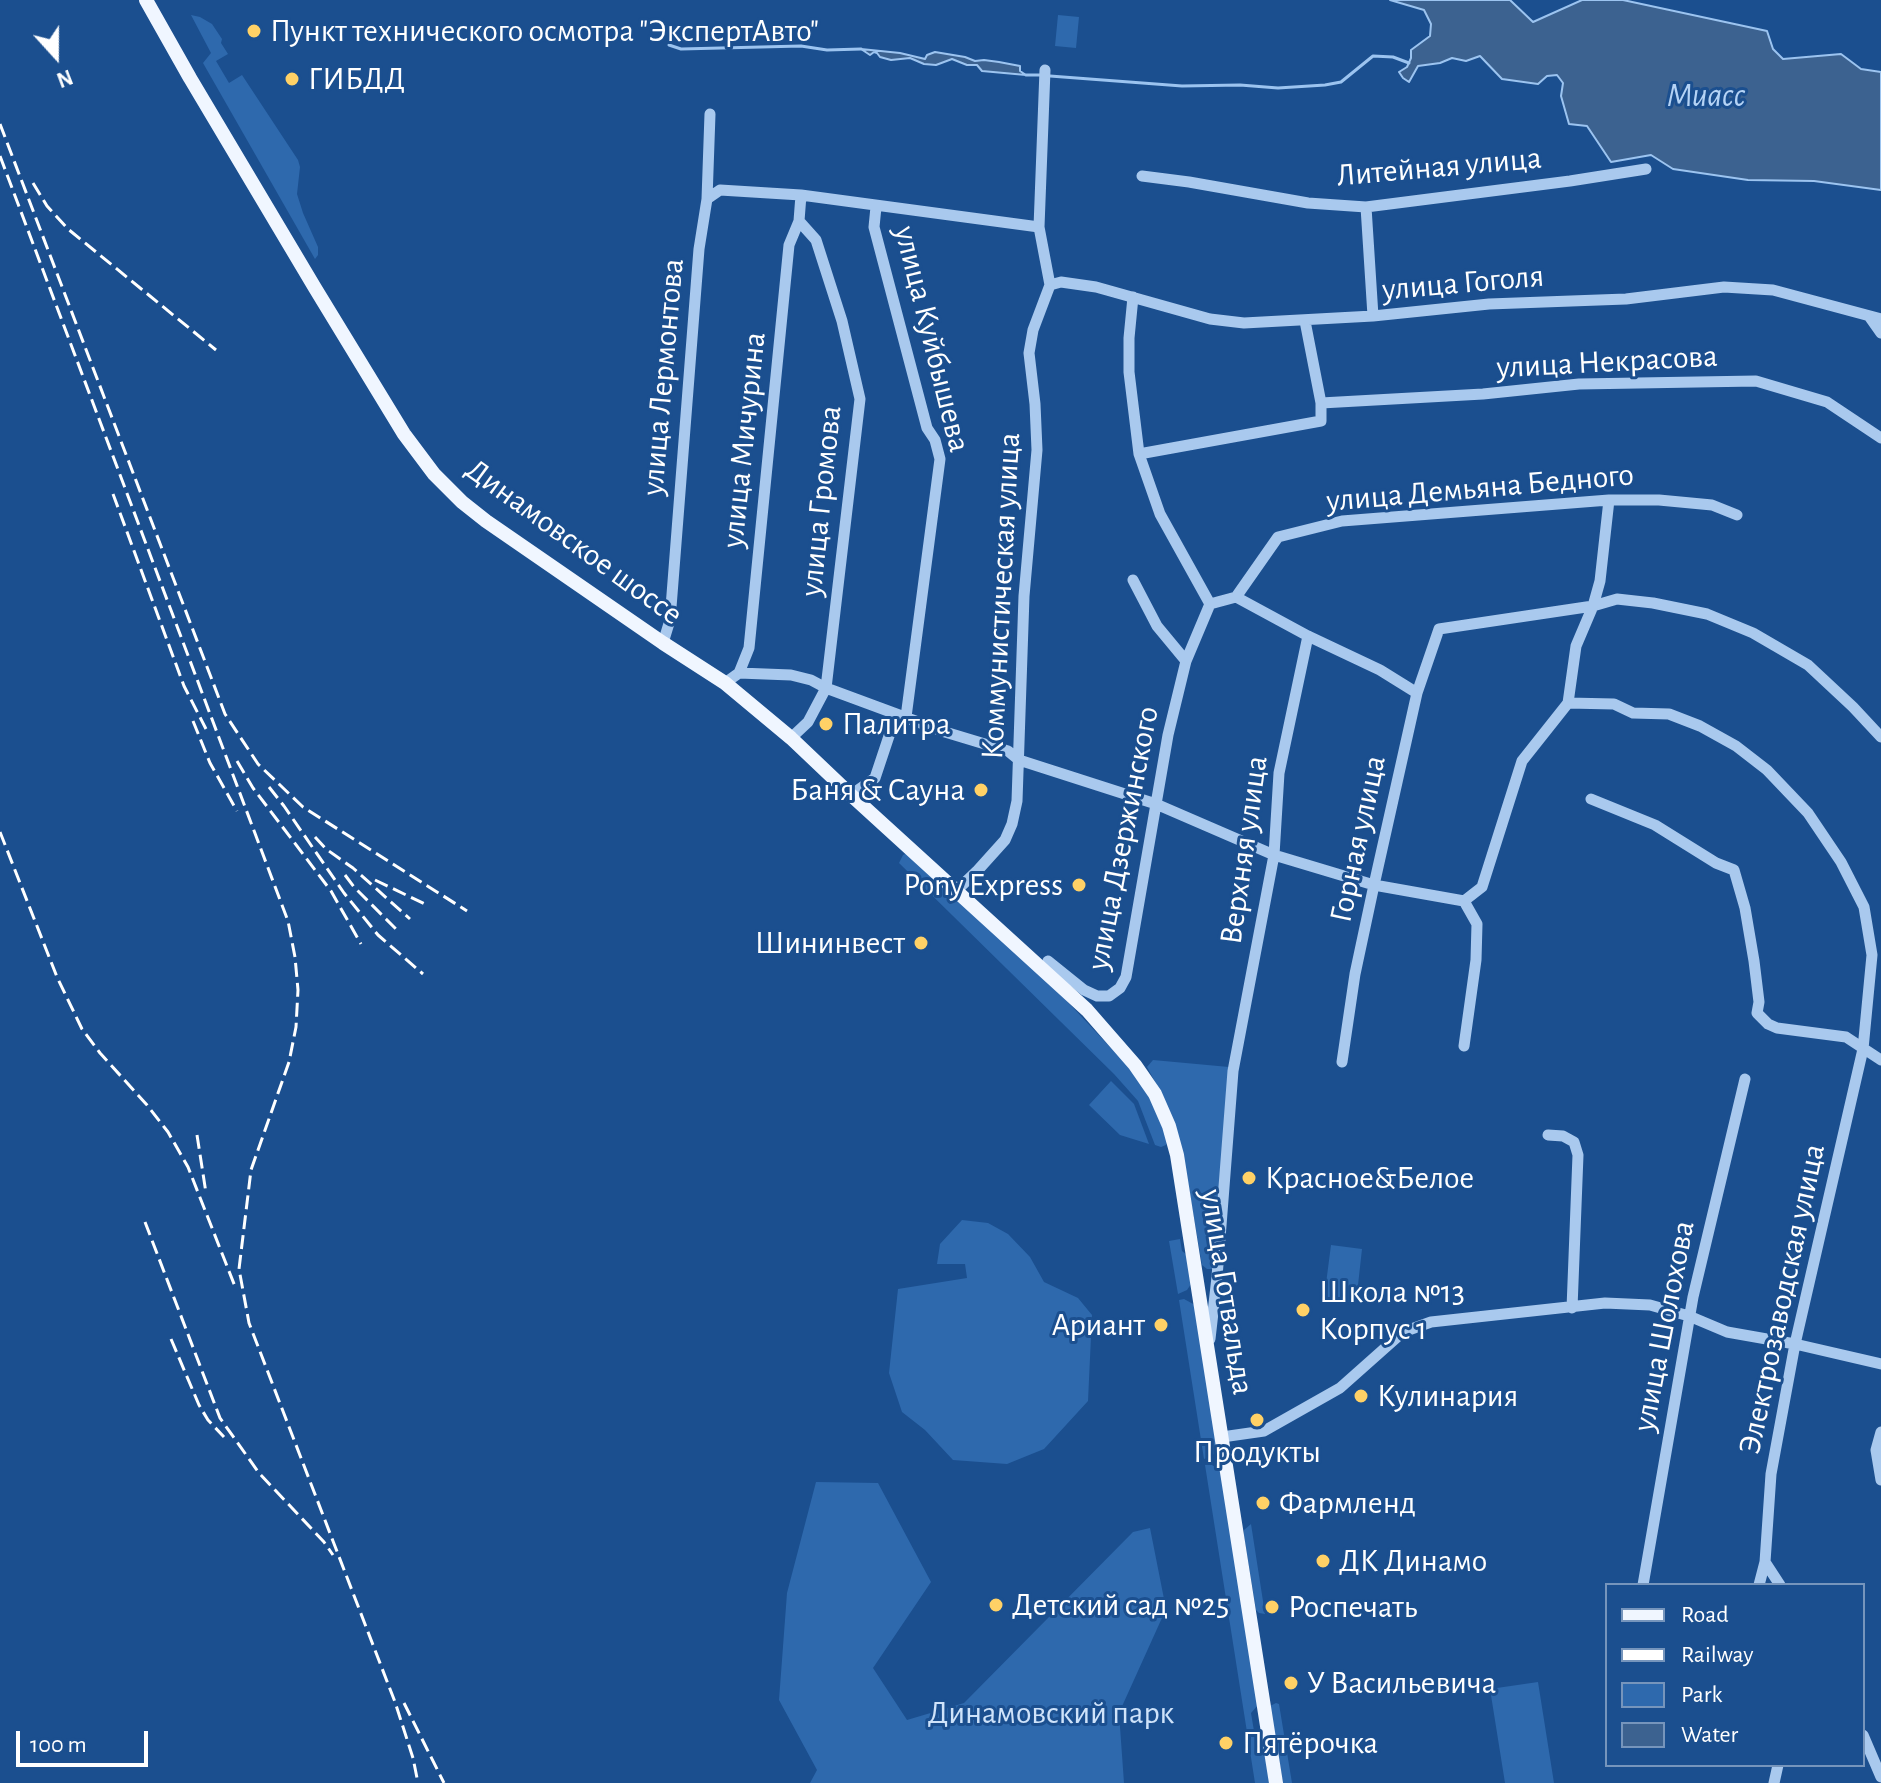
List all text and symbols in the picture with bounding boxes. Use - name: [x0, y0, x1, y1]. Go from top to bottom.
- place label: Пункт технического осмотра "ЭкспертАвто": [270, 12, 819, 50]
- north arrow: [16, 16, 96, 96]
- marker: Пункт технического осмотра "ЭкспертАвто": [245, 22, 263, 40]
- place label: ГИБДД: [308, 60, 405, 98]
- text: N: [54, 65, 76, 91]
- marker: ГИБДД: [283, 70, 301, 88]
- water label: Миасс: [1667, 76, 1745, 116]
- street label: Литейная улица: [1335, 139, 1543, 195]
- street label: улица Куйбышева: [885, 222, 979, 456]
- street label: улица Лермонтова: [634, 257, 692, 497]
- street label: улица Гоголя: [1380, 257, 1546, 309]
- street label: улица Мичурина: [714, 330, 774, 550]
- street label: улица Некрасова: [1495, 337, 1719, 387]
- street label: улица Громова: [792, 404, 850, 598]
- street label: Коммунистическая улица: [973, 432, 1029, 760]
- street label: Динамовское шоссе: [458, 450, 690, 634]
- street label: улица Демьяна Бедного: [1325, 455, 1635, 521]
- street label: улица Дзержинского: [1079, 703, 1167, 973]
- place label: Палитра: [842, 705, 951, 743]
- marker: Палитра: [817, 715, 835, 733]
- street label: Горная улица: [1322, 752, 1394, 926]
- street label: Верхняя улица: [1212, 753, 1276, 947]
- place label: Баня & Сауна: [790, 771, 965, 809]
- marker: Баня & Сауна: [972, 781, 990, 799]
- place label: Pony Express: [903, 866, 1063, 904]
- marker: Pony Express: [1070, 876, 1088, 894]
- place label: Шининвест: [755, 924, 905, 962]
- marker: Шининвест: [912, 934, 930, 952]
- street label: Электрозаводская улица: [1730, 1140, 1834, 1458]
- place label: Красное&Белое: [1265, 1159, 1474, 1197]
- marker: Красное&Белое: [1240, 1169, 1258, 1187]
- street label: улица Готвальда: [1192, 1187, 1262, 1397]
- street label: улица Шолохова: [1625, 1217, 1703, 1435]
- place label: Школа №13 Корпус 1: [1319, 1273, 1465, 1348]
- marker: Школа №13 Корпус 1: [1294, 1301, 1312, 1319]
- place label: Ариант: [1051, 1306, 1145, 1344]
- marker: Ариант: [1152, 1316, 1170, 1334]
- place label: Кулинария: [1377, 1377, 1518, 1415]
- marker: Кулинария: [1352, 1387, 1370, 1405]
- marker: Продукты: [1248, 1411, 1266, 1429]
- place label: Продукты: [1193, 1433, 1321, 1471]
- place label: Фармленд: [1279, 1484, 1416, 1522]
- marker: Фармленд: [1254, 1494, 1272, 1512]
- place label: ДК Динамо: [1339, 1542, 1487, 1580]
- marker: ДК Динамо: [1314, 1552, 1332, 1570]
- legend: [1605, 1583, 1865, 1767]
- place label: Детский сад №25: [1012, 1586, 1229, 1624]
- place label: Роспечать: [1288, 1588, 1417, 1626]
- marker: Детский сад №25: [987, 1596, 1005, 1614]
- marker: Роспечать: [1263, 1598, 1281, 1616]
- text: Road: [1681, 1603, 1729, 1627]
- text: Railway: [1681, 1643, 1753, 1667]
- place label: У Васильевича: [1307, 1664, 1496, 1702]
- marker: У Васильевича: [1282, 1674, 1300, 1692]
- text: Park: [1681, 1683, 1722, 1707]
- park label: Динамовский парк: [928, 1694, 1174, 1732]
- scale bar: [20, 1715, 152, 1765]
- text: Water: [1681, 1723, 1738, 1747]
- place label: Пятёрочка: [1242, 1724, 1378, 1762]
- text: 100 m: [30, 1733, 87, 1757]
- marker: Пятёрочка: [1217, 1734, 1235, 1752]

